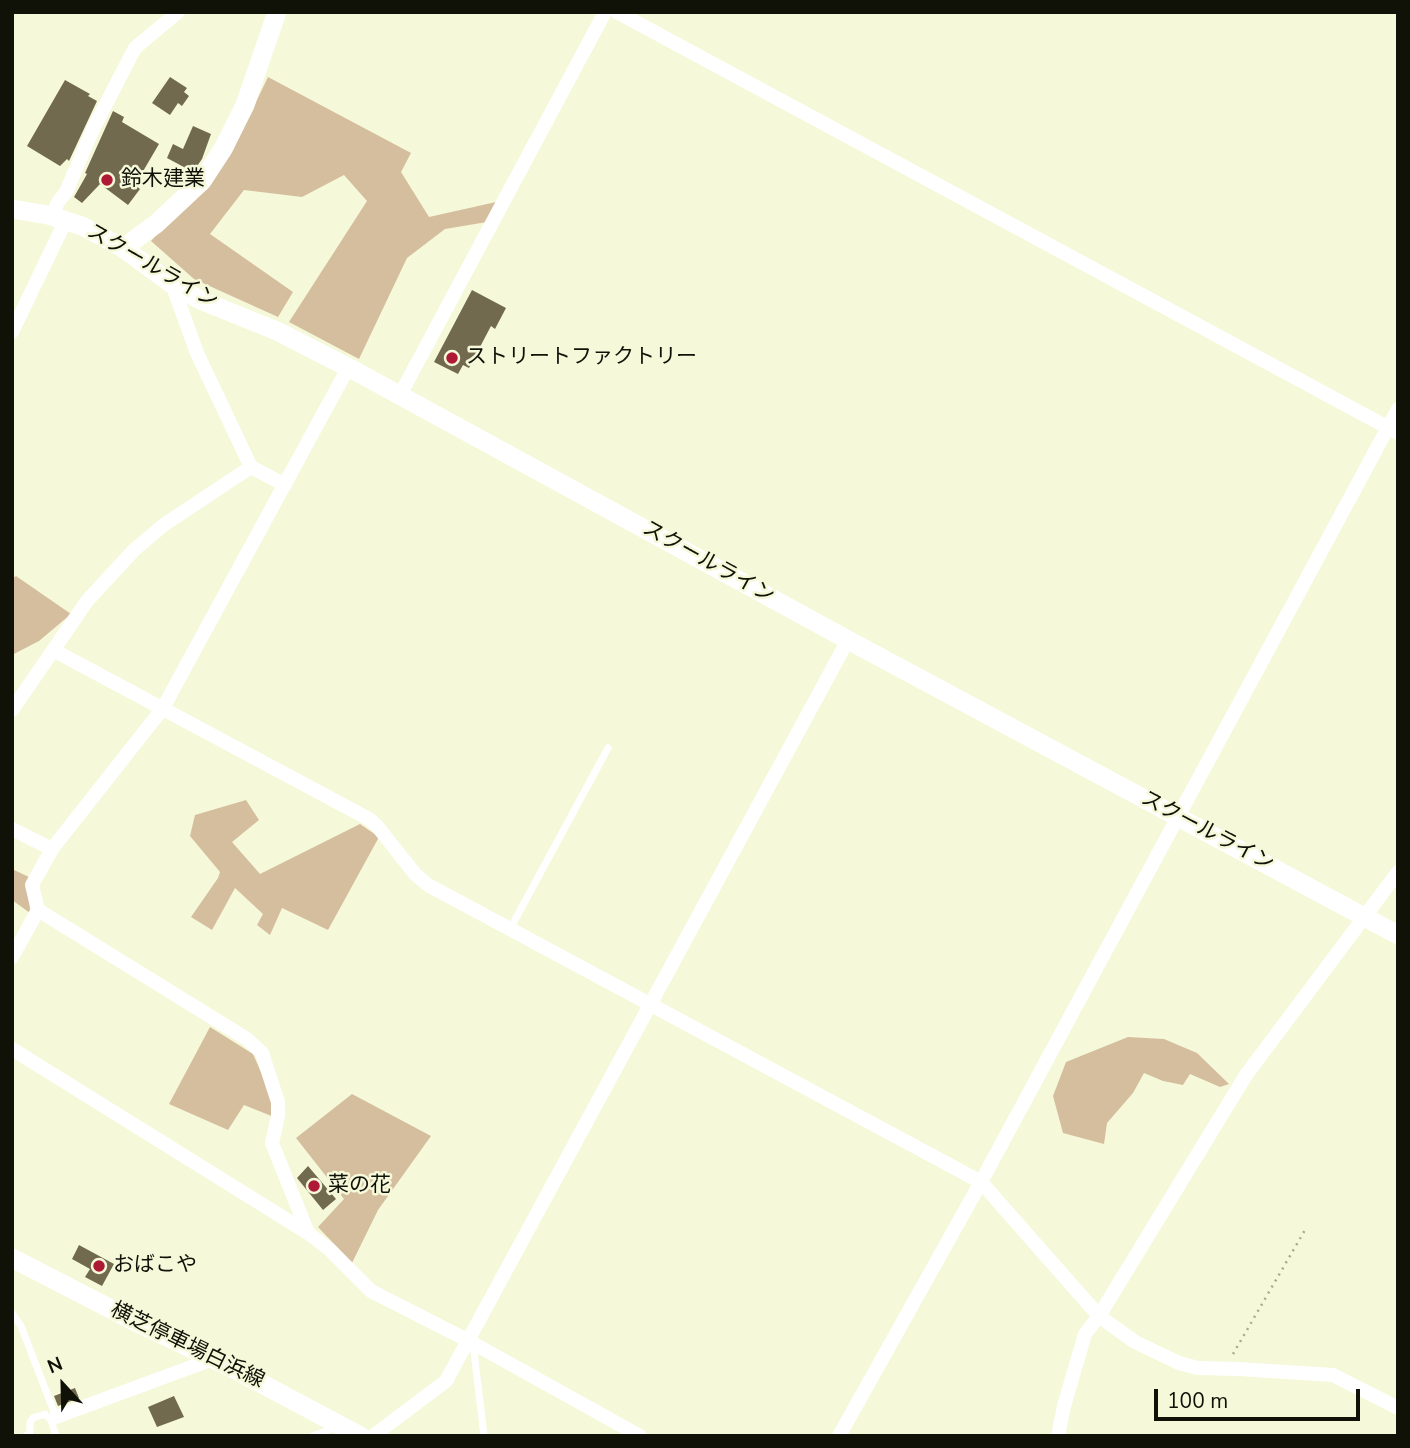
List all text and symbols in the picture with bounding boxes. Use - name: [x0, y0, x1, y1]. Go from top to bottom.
- place label: 鈴木建業: [121, 167, 205, 193]
- marker: 鈴木建業: [99, 172, 115, 188]
- street label: スクールライン: [82, 219, 222, 315]
- place label: ストリートファクトリー: [466, 345, 697, 371]
- marker: ストリートファクトリー: [444, 350, 460, 366]
- street label: スクールライン: [638, 516, 778, 610]
- street label: スクールライン: [1136, 786, 1278, 878]
- place label: 菜の花: [328, 1173, 391, 1199]
- marker: 菜の花: [306, 1178, 322, 1194]
- place label: おばこや: [113, 1253, 197, 1279]
- marker: おばこや: [91, 1258, 107, 1274]
- street label: 横芝停車場白浜線: [106, 1298, 268, 1394]
- north arrow: [28, 1350, 98, 1420]
- text: N: [44, 1351, 67, 1380]
- scale bar: [1158, 1374, 1364, 1418]
- text: 100 m: [1167, 1387, 1228, 1415]

